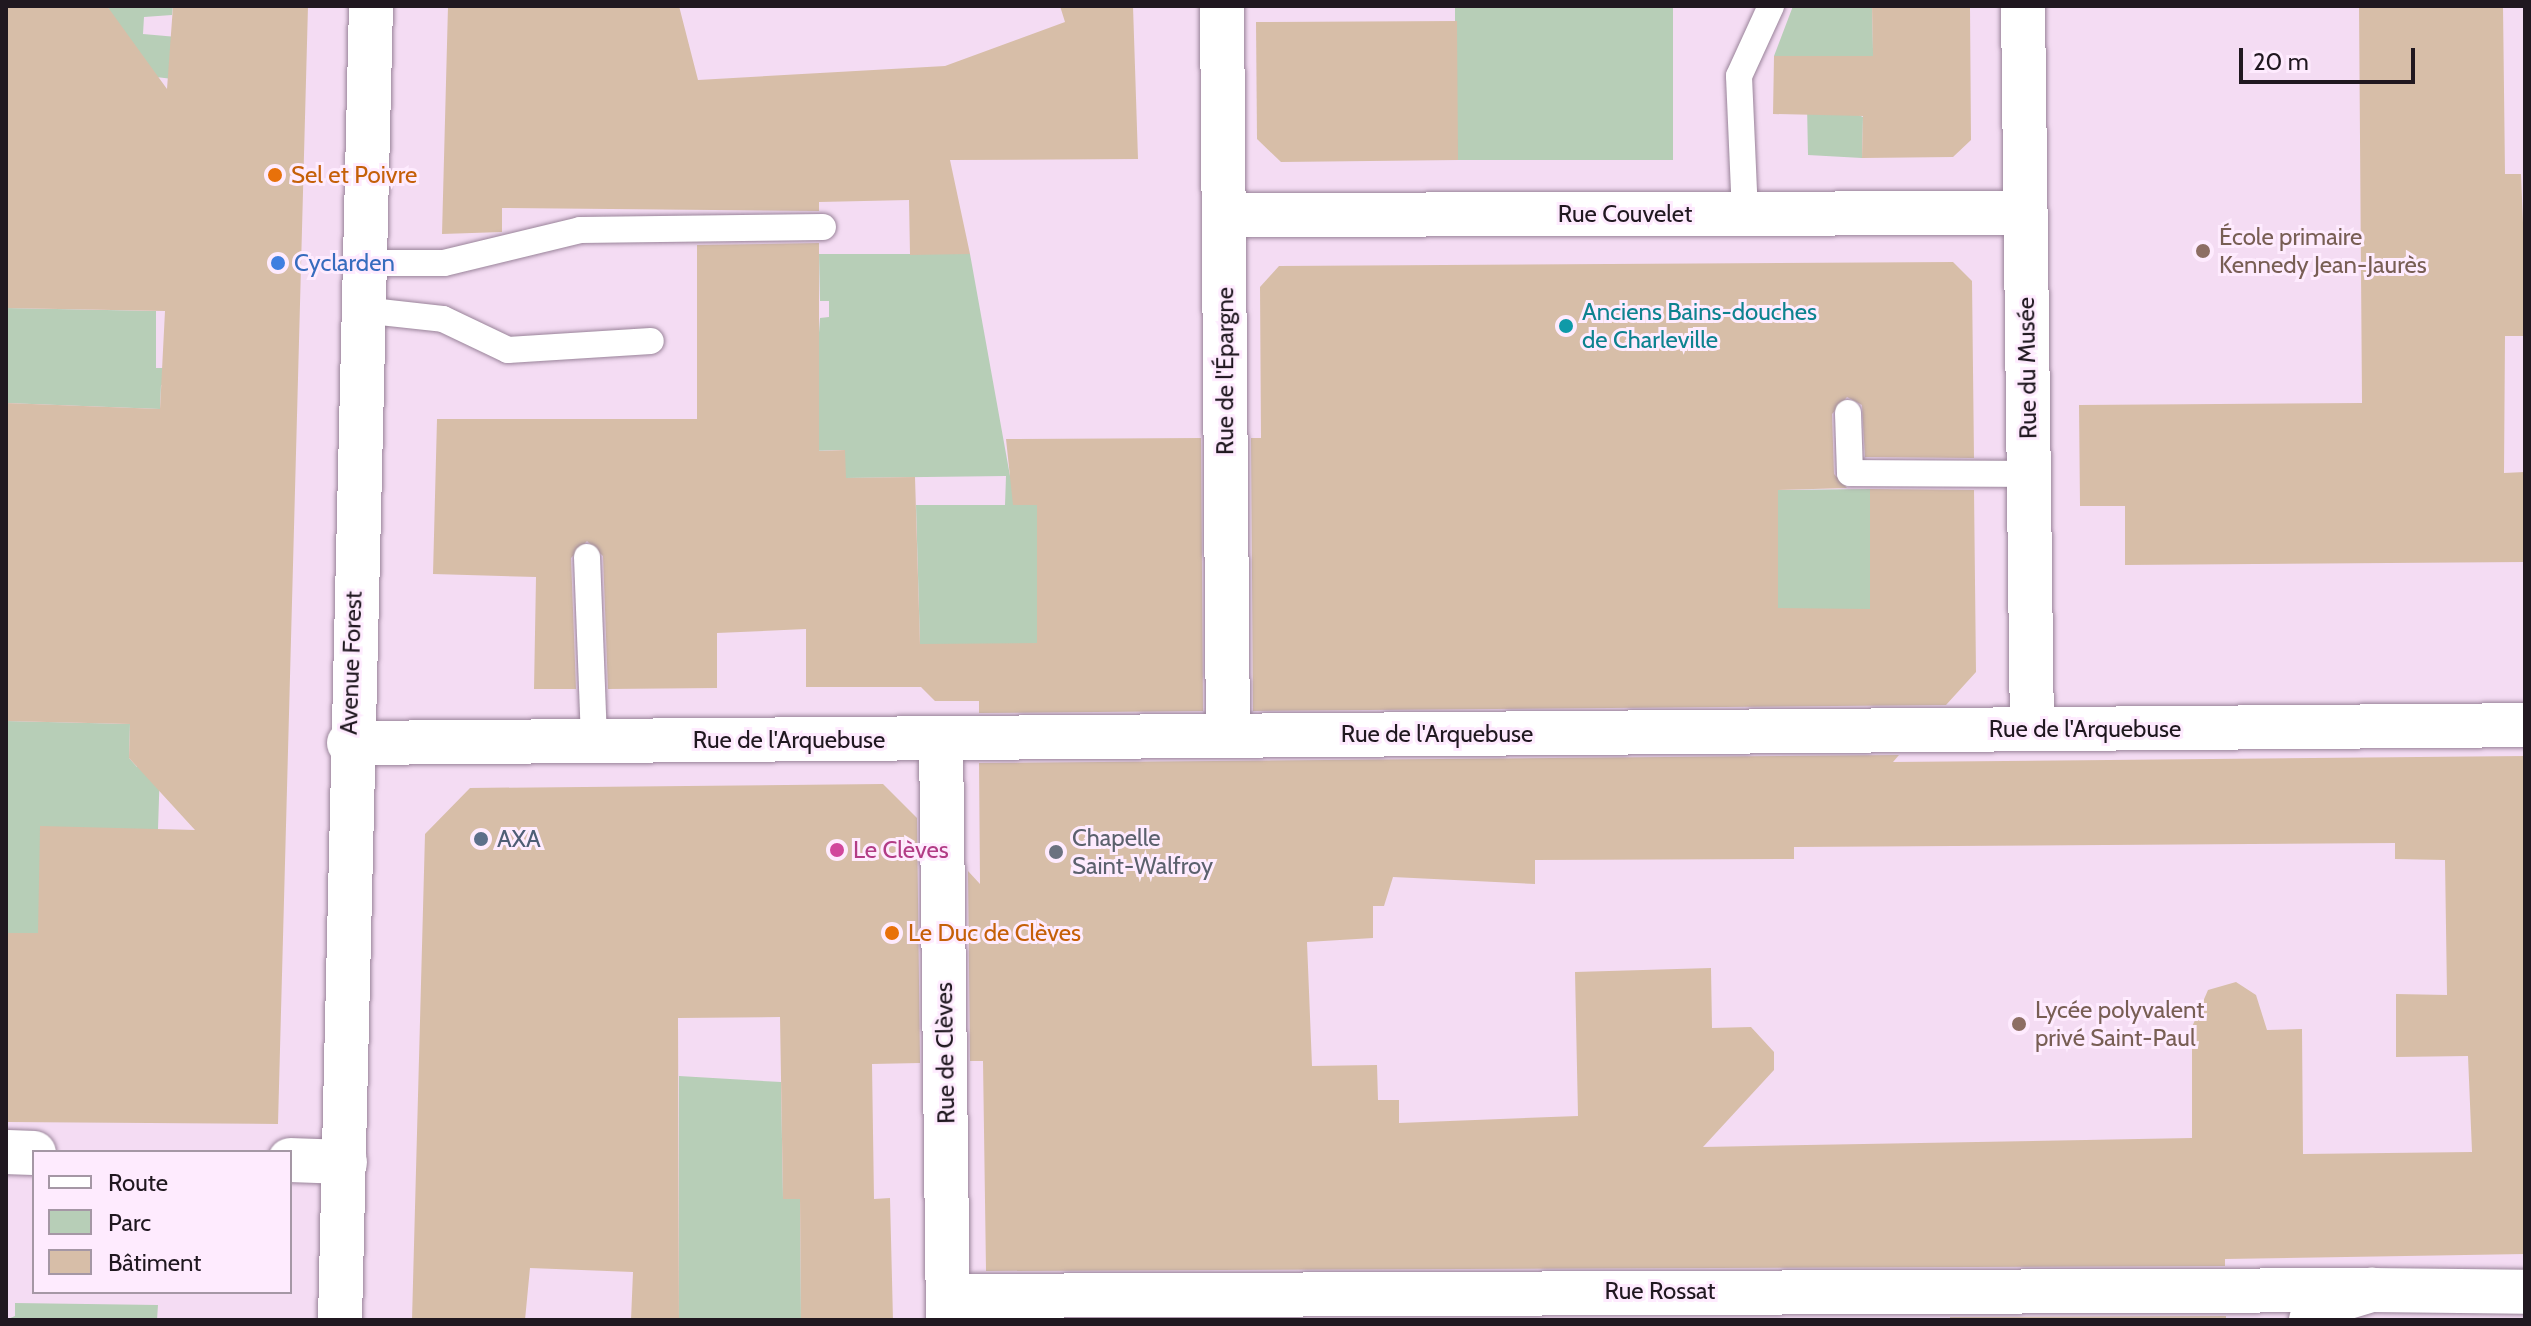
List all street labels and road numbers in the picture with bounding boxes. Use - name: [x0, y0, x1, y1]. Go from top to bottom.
- street label: Rue Couvelet: [1558, 200, 1692, 228]
- street label: Rue de l'Épargne: [1211, 287, 1239, 455]
- street label: Rue du Musée: [2011, 297, 2043, 439]
- street label: Avenue Forest: [334, 591, 368, 735]
- street label: Rue de l'Arquebuse: [1989, 715, 2181, 743]
- street label: Rue de l'Arquebuse: [1341, 720, 1533, 748]
- street label: Rue de l'Arquebuse: [693, 726, 885, 754]
- street label: Rue de Clèves: [929, 982, 961, 1124]
- street label: Rue Rossat: [1605, 1277, 1715, 1305]

